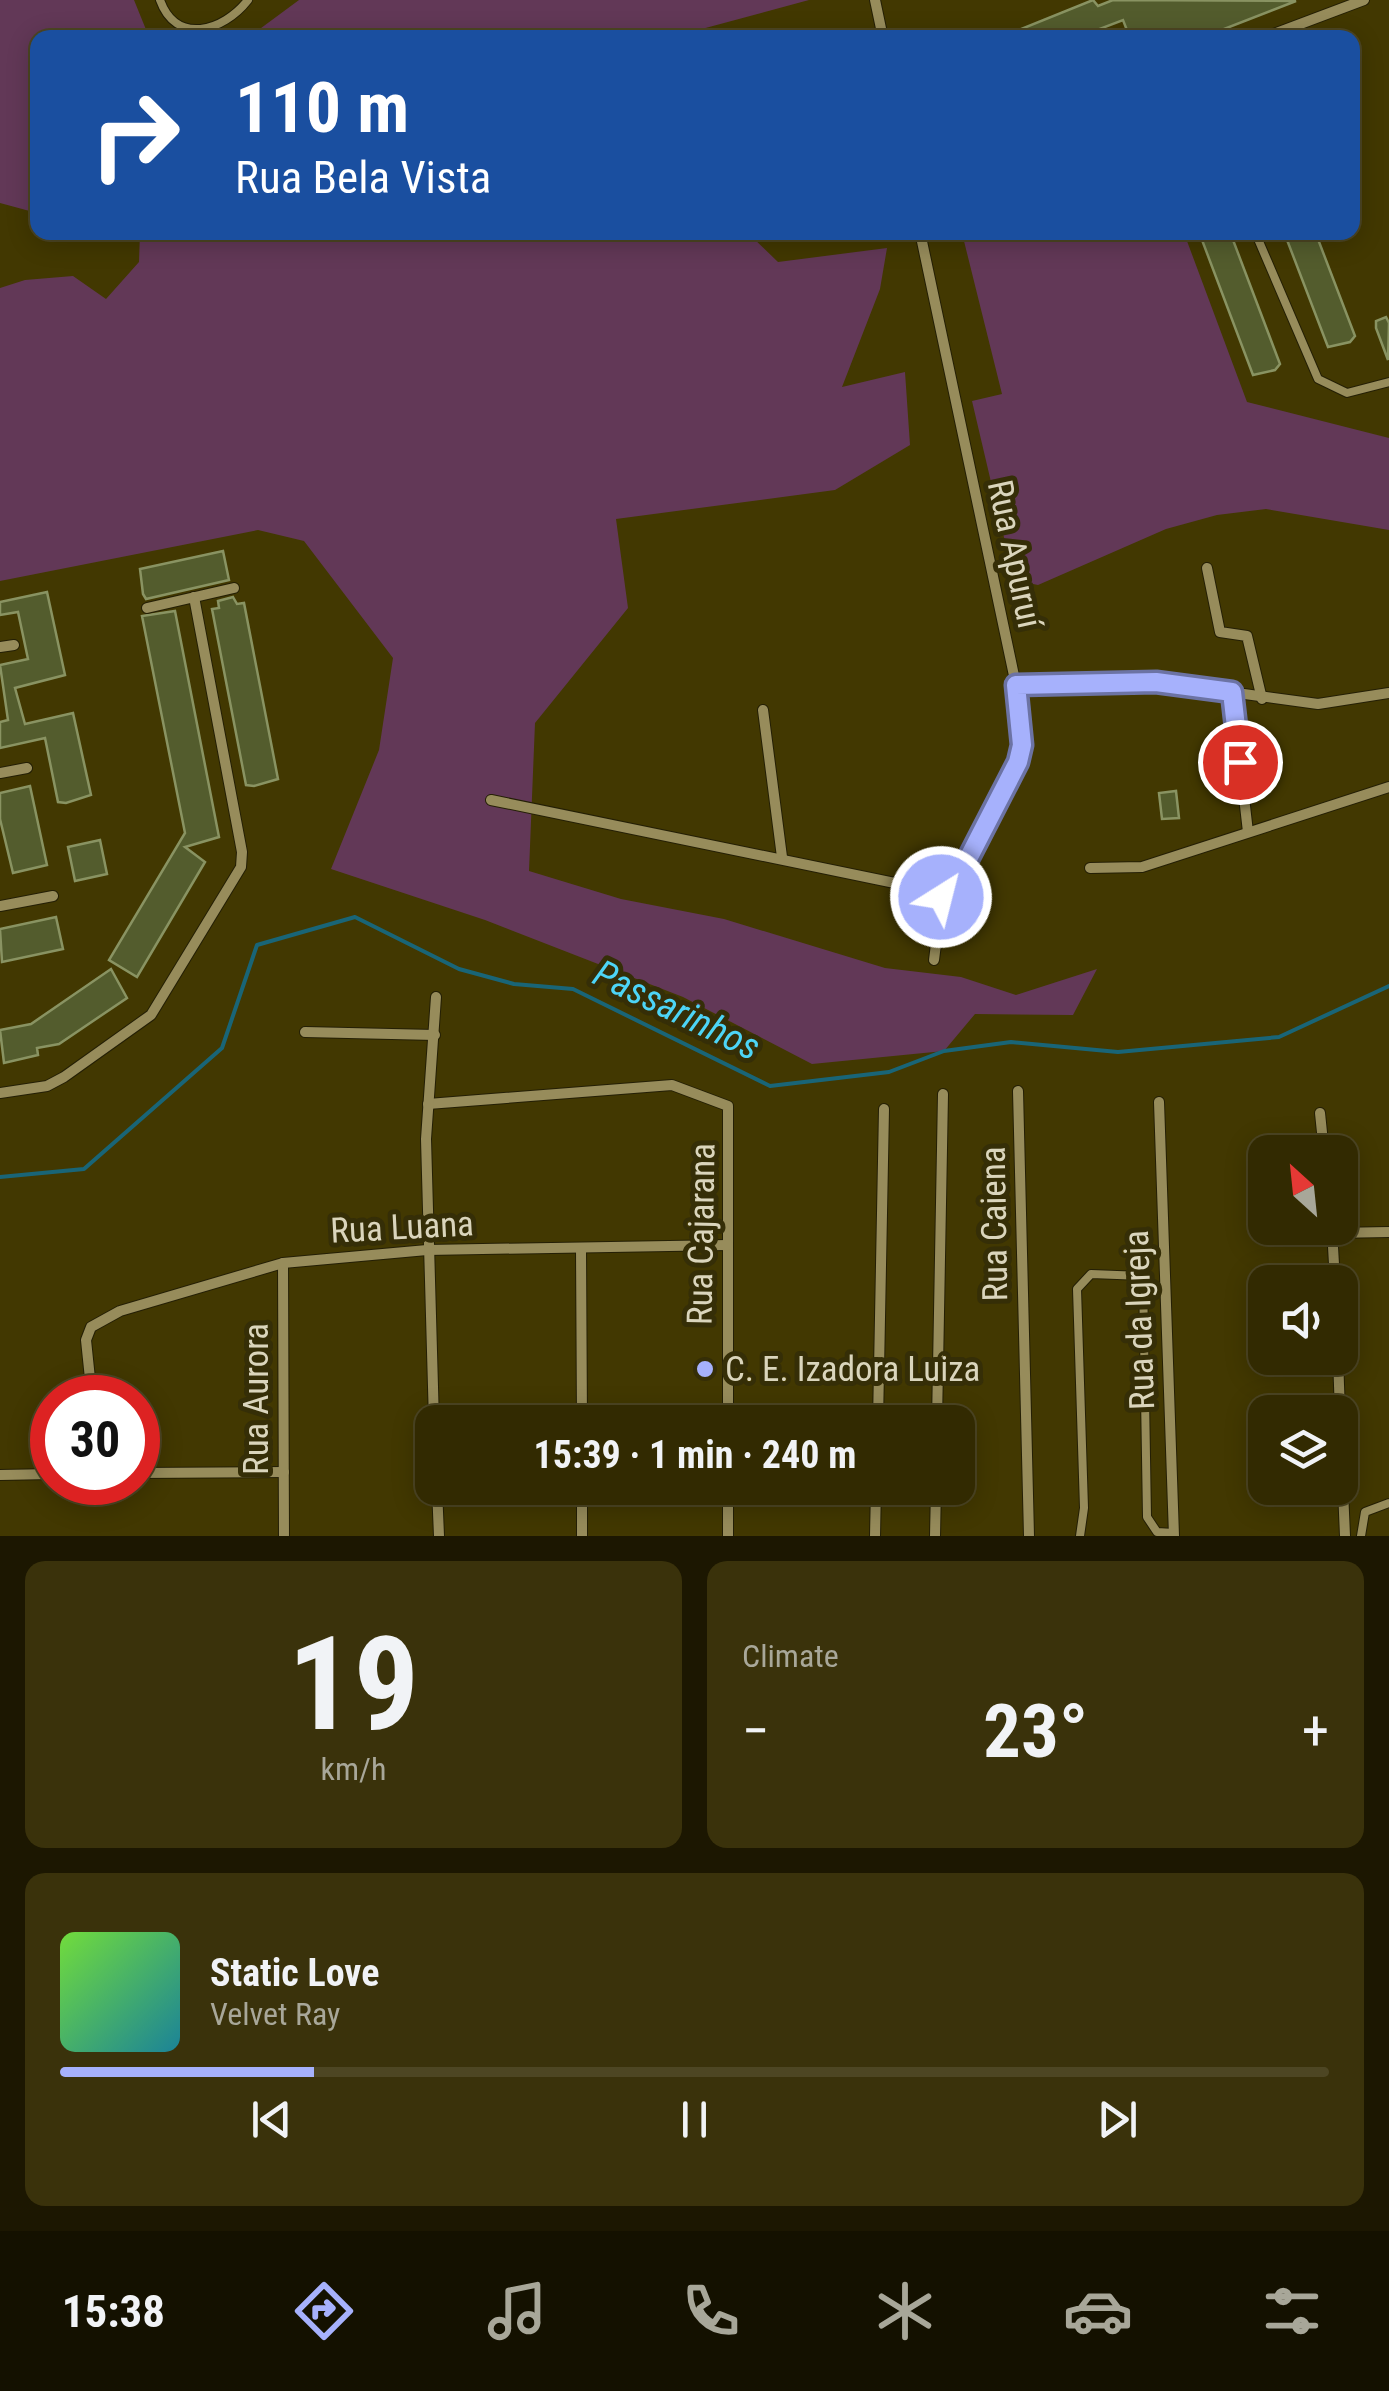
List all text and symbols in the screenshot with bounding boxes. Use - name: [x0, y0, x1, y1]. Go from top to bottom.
- text: 110 m: [235, 67, 409, 149]
- icon: right: [70, 70, 200, 200]
- text: Rua Bela Vista: [235, 151, 491, 204]
- street label: Rua Apuruí: [979, 476, 1051, 634]
- pin: [1198, 720, 1283, 805]
- icon: arrive: [1213, 735, 1268, 790]
- position arrow: [889, 845, 993, 949]
- water label: Passarinhos: [587, 951, 767, 1069]
- north arrow: [1248, 1135, 1358, 1245]
- map controls: [1248, 1135, 1358, 1505]
- street label: Rua Cajarana: [679, 1143, 724, 1325]
- street label: Rua Caiena: [973, 1146, 1016, 1302]
- street label: Rua Luana: [329, 1203, 475, 1252]
- street label: Rua da Igreja: [1116, 1229, 1163, 1411]
- button: sound: [1248, 1265, 1358, 1375]
- street label: Rua Aurora: [236, 1323, 277, 1475]
- place label: C. E. Izadora Luiza: [725, 1349, 980, 1390]
- marker: C. E. Izadora Luiza: [694, 1358, 716, 1380]
- speed limit sign: 30: [30, 1375, 160, 1505]
- button: layers: [1248, 1395, 1358, 1505]
- text: 15:39 · 1 min · 240 m: [534, 1433, 856, 1477]
- text: 19: [288, 1608, 419, 1761]
- text: Climate: [742, 1637, 839, 1675]
- text: 23°: [983, 1687, 1088, 1775]
- text: −: [742, 1699, 770, 1763]
- text: +: [1302, 1699, 1329, 1763]
- text: km/h: [321, 1750, 386, 1788]
- text: Static Love: [210, 1951, 379, 1995]
- text: Velvet Ray: [210, 1995, 340, 2033]
- icon: previous: [244, 2092, 299, 2147]
- icon: pause: [667, 2092, 722, 2147]
- icon: next: [1090, 2092, 1145, 2147]
- icon: directions: [289, 2276, 359, 2346]
- icon: music: [482, 2276, 552, 2346]
- icon: phone: [676, 2276, 746, 2346]
- icon: climate: [870, 2276, 940, 2346]
- icon: car: [1063, 2276, 1133, 2346]
- icon: filters: [1257, 2276, 1327, 2346]
- text: 15:38: [62, 2285, 165, 2338]

